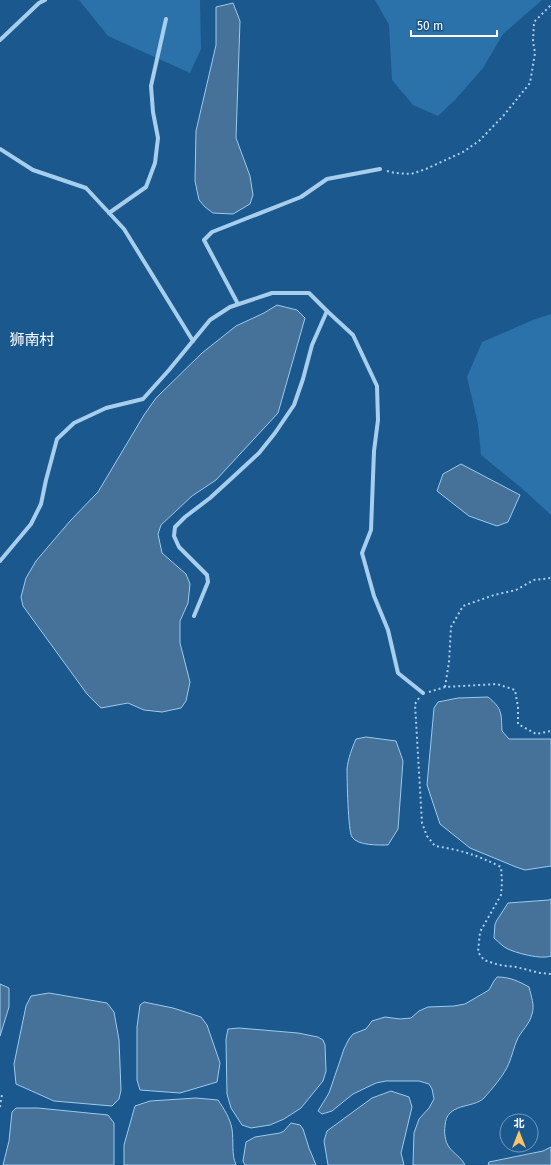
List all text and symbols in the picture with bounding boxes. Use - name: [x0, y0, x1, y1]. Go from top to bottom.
- scale bar: [411, 12, 497, 38]
- text: 50 m: [417, 19, 443, 33]
- district label: 狮南村: [9, 331, 55, 349]
- north arrow: [499, 1113, 539, 1153]
- text: 北: [514, 1117, 525, 1130]

